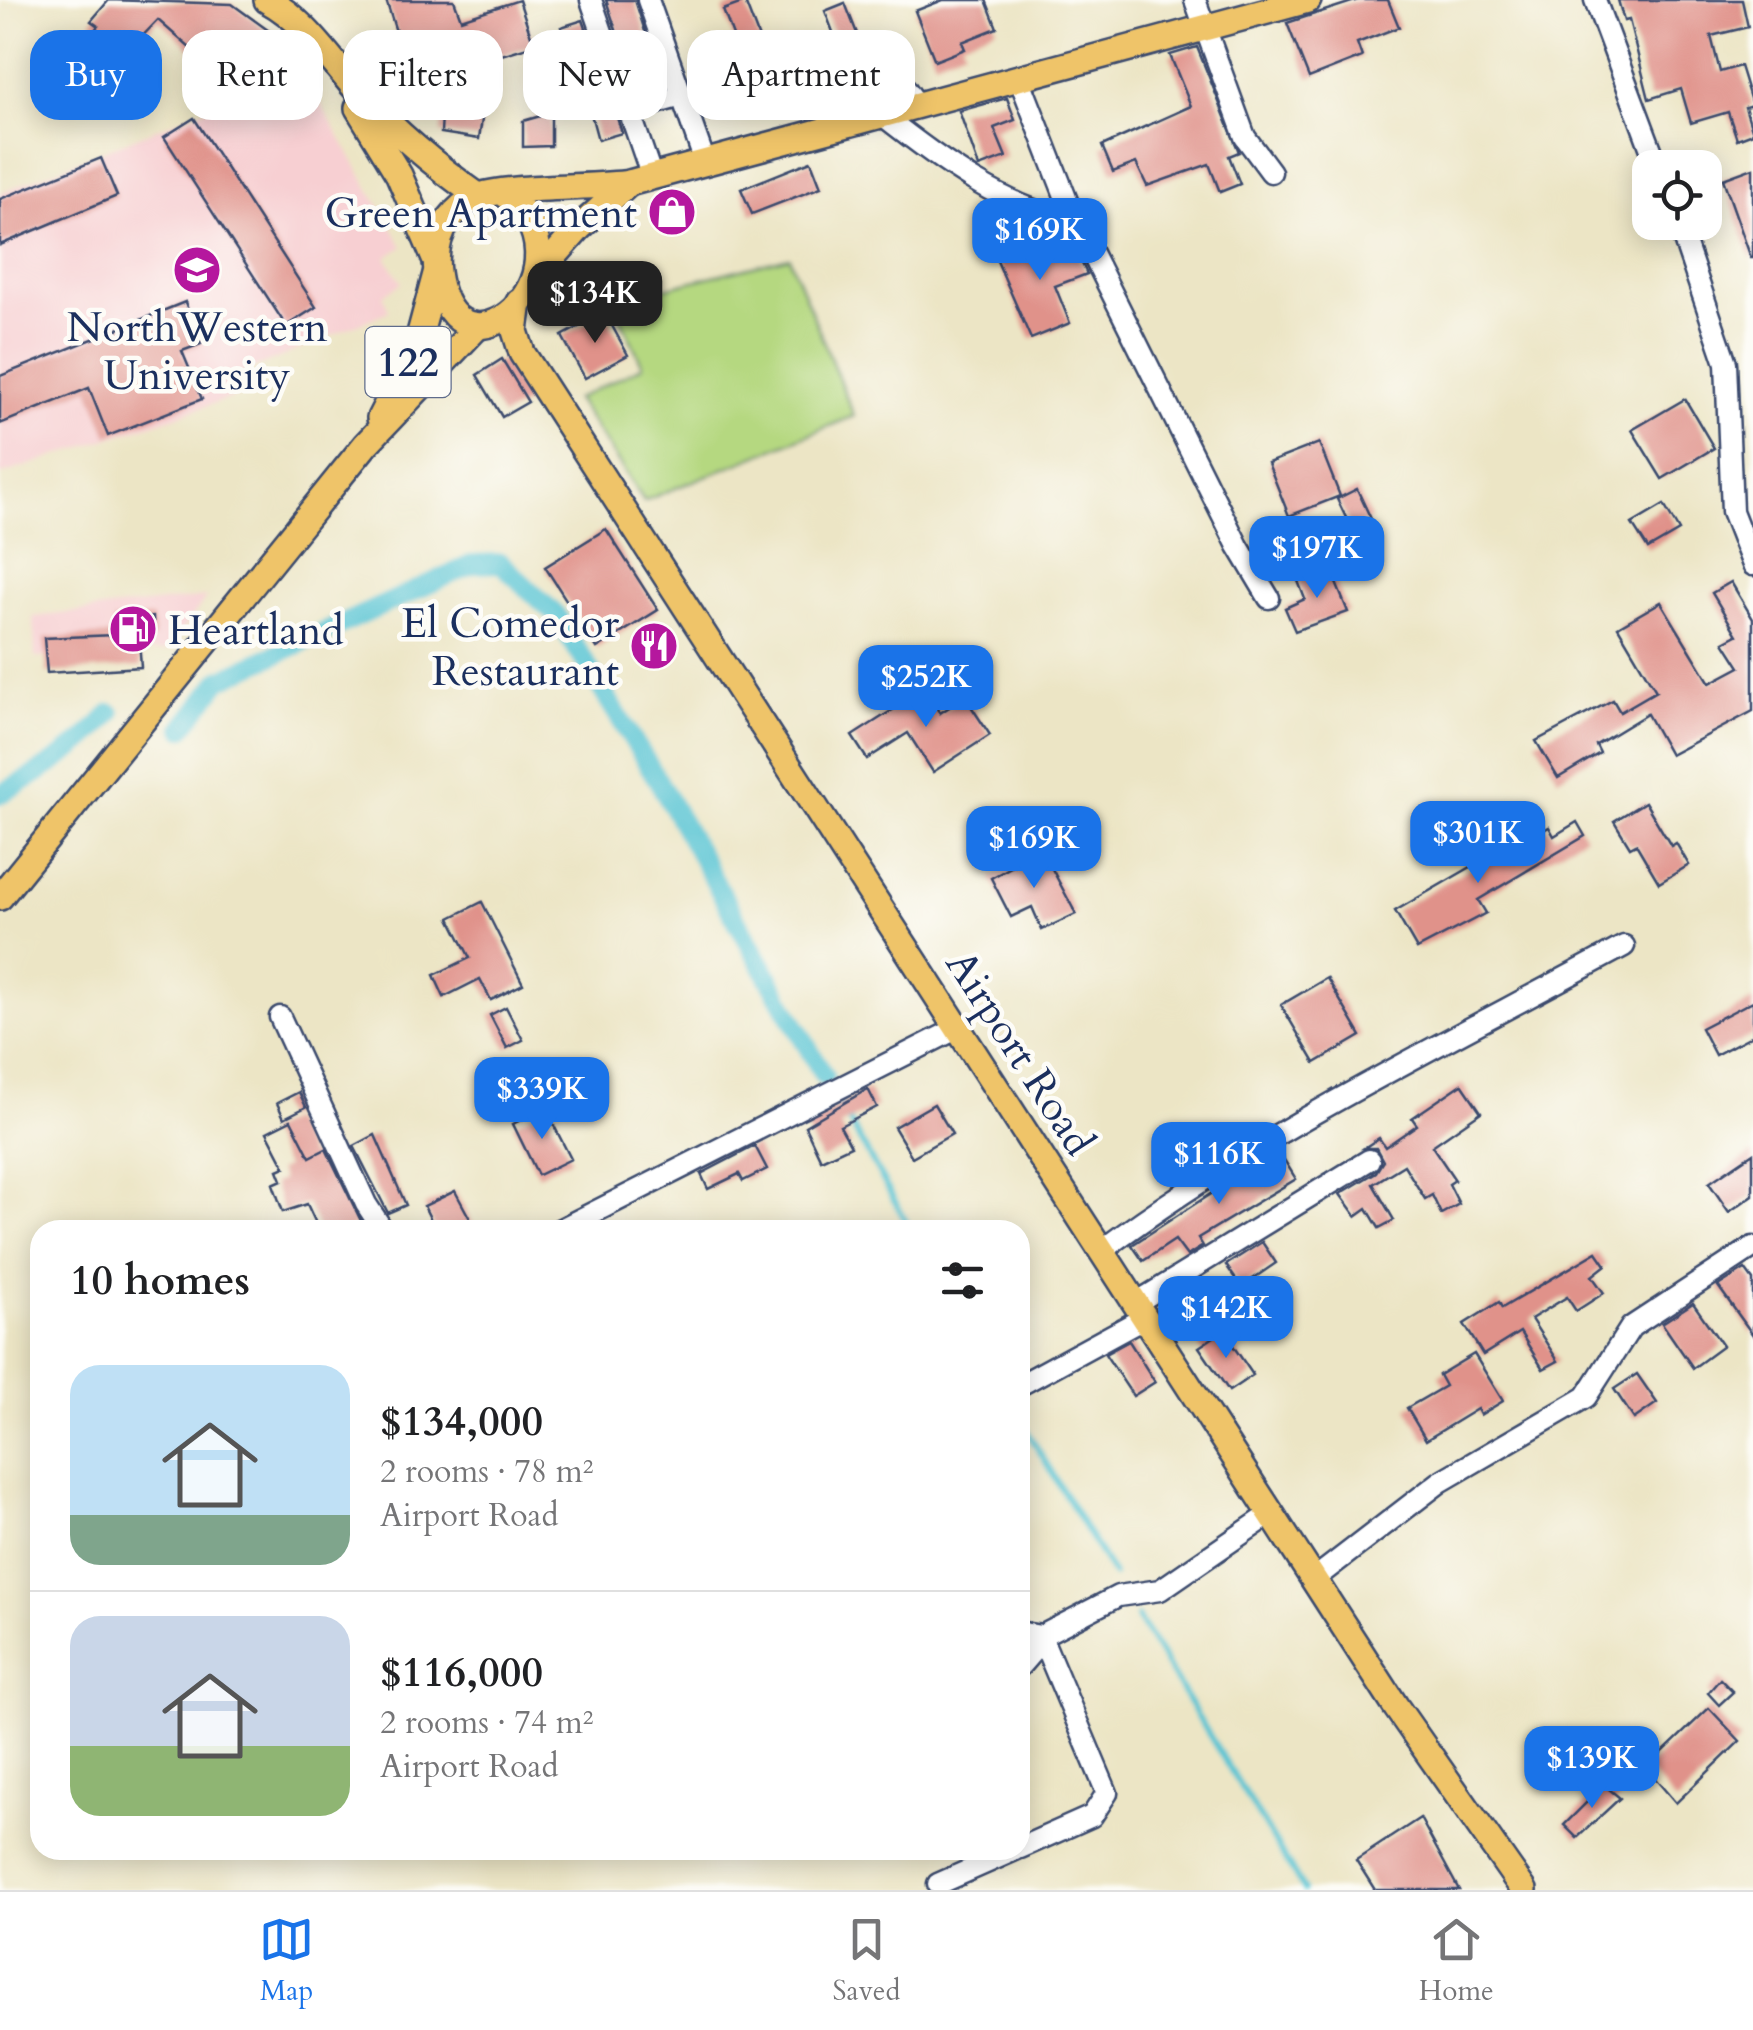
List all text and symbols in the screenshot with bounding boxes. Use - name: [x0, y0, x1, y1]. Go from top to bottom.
- chip: Buy: [30, 30, 162, 120]
- chip: Rent: [182, 30, 323, 120]
- chip: Filters: [343, 30, 503, 120]
- chip: New: [523, 30, 667, 120]
- chip: Apartment: [687, 30, 915, 120]
- map controls: [1632, 150, 1722, 240]
- button: locate: [1632, 150, 1722, 240]
- place label: Green Apartment: [324, 185, 637, 242]
- shop icon: Green Apartment: [646, 186, 698, 238]
- pin: $169K: [970, 198, 1110, 283]
- text: $169K: [994, 208, 1086, 252]
- school or university icon: NorthWestern University: [171, 244, 223, 296]
- pin: $134K: [525, 261, 665, 346]
- text: $134K: [549, 271, 641, 315]
- place label: NorthWestern University: [66, 299, 328, 404]
- road number: 122: [366, 327, 450, 397]
- pin: $197K: [1247, 516, 1387, 601]
- text: $197K: [1271, 526, 1363, 570]
- place label: El Comedor Restaurant: [401, 595, 620, 700]
- place label: Heartland: [168, 602, 344, 659]
- fuel station icon: Heartland: [107, 603, 159, 655]
- restaurant icon: El Comedor Restaurant: [628, 620, 680, 672]
- pin: $252K: [856, 645, 996, 730]
- text: $252K: [880, 655, 972, 699]
- pin: $301K: [1408, 801, 1548, 886]
- pin: $169K: [964, 806, 1104, 891]
- text: $301K: [1432, 811, 1524, 855]
- text: $169K: [988, 816, 1080, 860]
- street label: Airport Road: [932, 939, 1107, 1167]
- pin: $339K: [472, 1057, 612, 1142]
- text: $339K: [496, 1067, 588, 1111]
- pin: $116K: [1149, 1122, 1289, 1207]
- text: $116K: [1173, 1132, 1265, 1176]
- text: 10 homes: [70, 1252, 250, 1309]
- icon: filters: [935, 1253, 990, 1308]
- pin: $142K: [1156, 1276, 1296, 1361]
- text: $142K: [1180, 1286, 1272, 1330]
- text: $134,000: [380, 1393, 543, 1450]
- icon: home: [150, 1405, 270, 1525]
- text: 2 rooms · 78 m²: [380, 1450, 593, 1494]
- text: Airport Road: [380, 1494, 558, 1538]
- text: $116,000: [380, 1644, 543, 1701]
- icon: home: [150, 1656, 270, 1776]
- text: 2 rooms · 74 m²: [380, 1701, 593, 1745]
- pin: $139K: [1522, 1726, 1662, 1811]
- text: $139K: [1546, 1736, 1638, 1780]
- text: Airport Road: [380, 1745, 558, 1789]
- tab: Map: [259, 1912, 314, 2010]
- tab: Saved: [833, 1912, 900, 2010]
- tab: Home: [1419, 1912, 1494, 2010]

